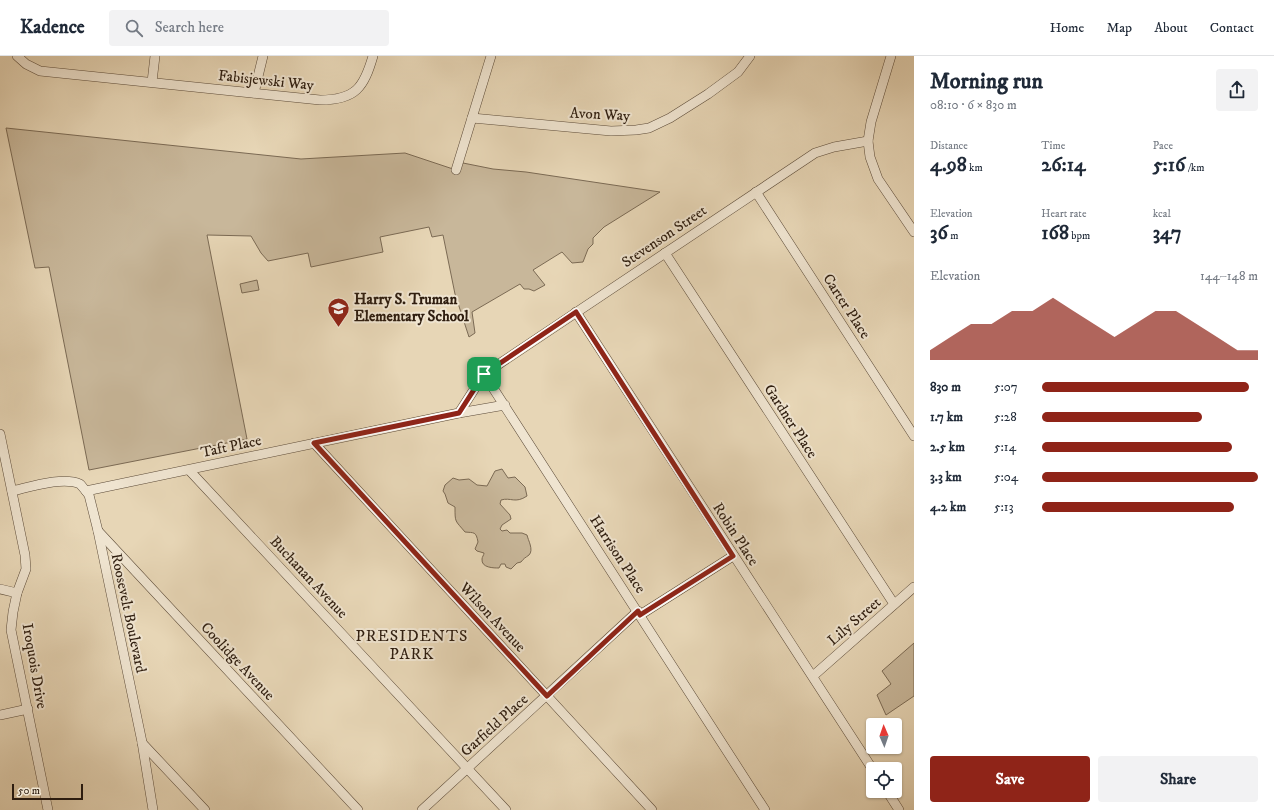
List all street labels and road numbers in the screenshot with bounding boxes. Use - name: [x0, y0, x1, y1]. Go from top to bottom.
- street label: Fabisjewski Way: [217, 66, 316, 95]
- street label: Avon Way: [569, 103, 632, 126]
- street label: Stevenson Street: [618, 201, 711, 272]
- street label: Carter Place: [818, 270, 875, 342]
- street label: Gardner Place: [760, 381, 822, 462]
- street label: Taft Place: [199, 431, 263, 462]
- street label: Robin Place: [708, 499, 763, 569]
- street label: Harrison Place: [585, 512, 650, 597]
- street label: Buchanan Avenue: [266, 532, 352, 623]
- street label: Roosevelt Boulevard: [107, 552, 151, 675]
- street label: Wilson Avenue: [455, 578, 530, 656]
- street label: Lily Street: [824, 593, 885, 650]
- street label: Coolidge Avenue: [196, 618, 279, 705]
- street label: Iroquois Drive: [18, 622, 51, 710]
- street label: Garfield Place: [457, 690, 532, 761]

